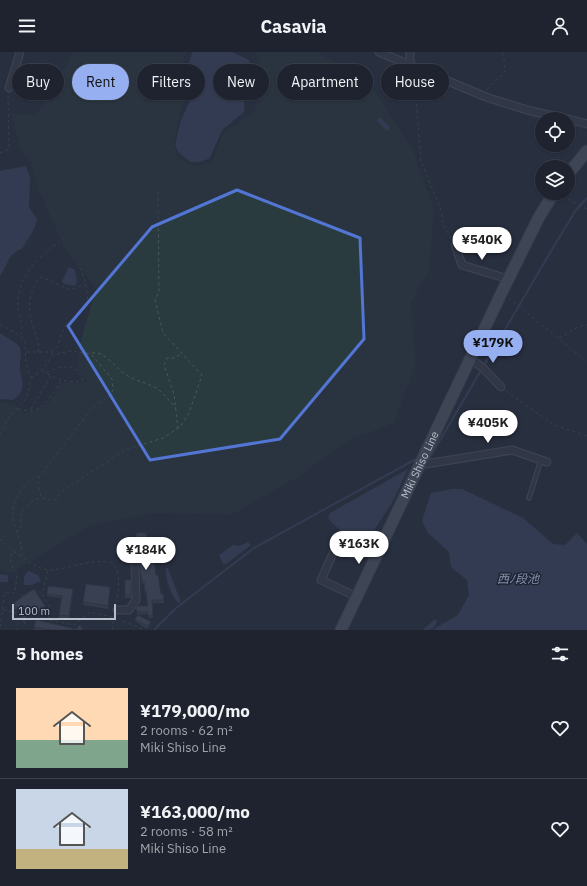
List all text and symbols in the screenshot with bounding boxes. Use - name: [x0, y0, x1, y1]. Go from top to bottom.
- icon: menu: [16, 15, 38, 37]
- text: Casavia: [260, 15, 327, 38]
- icon: person: [549, 15, 571, 37]
- chip: Buy: [12, 64, 64, 100]
- chip: Rent: [72, 64, 129, 100]
- chip: Filters: [137, 64, 205, 100]
- chip: New: [213, 64, 269, 100]
- chip: Apartment: [277, 64, 373, 100]
- chip: House: [381, 64, 449, 100]
- map controls: [535, 112, 575, 200]
- button: locate: [535, 112, 575, 152]
- button: layers: [535, 160, 575, 200]
- pin: ¥540K: [454, 227, 510, 261]
- text: ¥540K: [462, 231, 502, 248]
- pin: ¥179K: [465, 330, 521, 364]
- text: ¥179K: [473, 334, 513, 351]
- pin: ¥405K: [460, 410, 516, 444]
- text: ¥405K: [468, 414, 508, 431]
- street label: Miki Shiso Line: [398, 429, 442, 501]
- pin: ¥163K: [331, 531, 387, 565]
- text: ¥163K: [339, 535, 379, 552]
- pin: ¥184K: [118, 537, 174, 571]
- text: ¥184K: [126, 541, 166, 558]
- water label: 西ﾉ段池: [497, 571, 540, 586]
- scale bar: [12, 602, 116, 621]
- text: 100 m: [18, 604, 50, 618]
- text: 5 homes: [16, 643, 83, 665]
- icon: filters: [549, 643, 571, 665]
- text: ¥179,000/mo: [140, 700, 250, 722]
- icon: home: [48, 704, 96, 752]
- icon: heart: [549, 717, 571, 739]
- text: 2 rooms · 62 m²: [140, 722, 233, 739]
- text: Miki Shiso Line: [140, 739, 226, 756]
- text: ¥163,000/mo: [140, 801, 250, 823]
- icon: home: [48, 805, 96, 853]
- icon: heart: [549, 818, 571, 840]
- text: 2 rooms · 58 m²: [140, 823, 233, 840]
- text: Miki Shiso Line: [140, 840, 226, 857]

